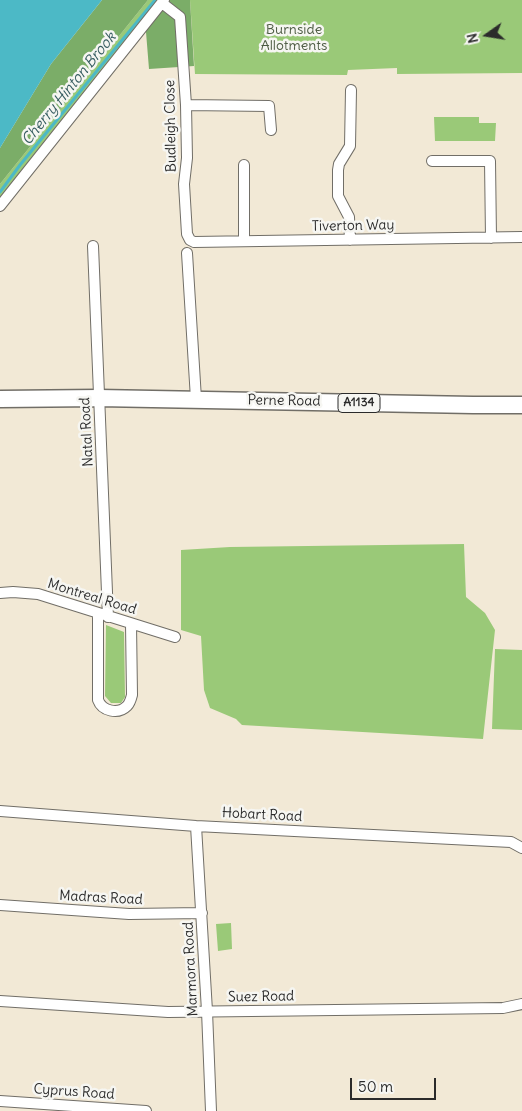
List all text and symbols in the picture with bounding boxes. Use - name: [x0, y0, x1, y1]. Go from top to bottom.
- north arrow: [462, 10, 512, 60]
- park label: Burnside Allotments: [261, 22, 327, 54]
- water label: Cherry Hinton Brook: [18, 29, 120, 149]
- text: N: [463, 32, 482, 45]
- street label: Budleigh Close: [162, 80, 180, 172]
- street label: Tiverton Way: [312, 217, 394, 235]
- street label: Perne Road: [247, 392, 321, 410]
- road number: A1134: [338, 393, 380, 412]
- street label: Natal Road: [77, 397, 97, 467]
- street label: Montreal Road: [46, 576, 138, 618]
- street label: Hobart Road: [221, 805, 303, 825]
- street label: Madras Road: [59, 887, 143, 909]
- street label: Marmora Road: [180, 921, 202, 1017]
- street label: Suez Road: [228, 988, 294, 1006]
- scale bar: [352, 1068, 438, 1100]
- text: 50 m: [358, 1077, 393, 1096]
- street label: Cyprus Road: [33, 1081, 115, 1103]

